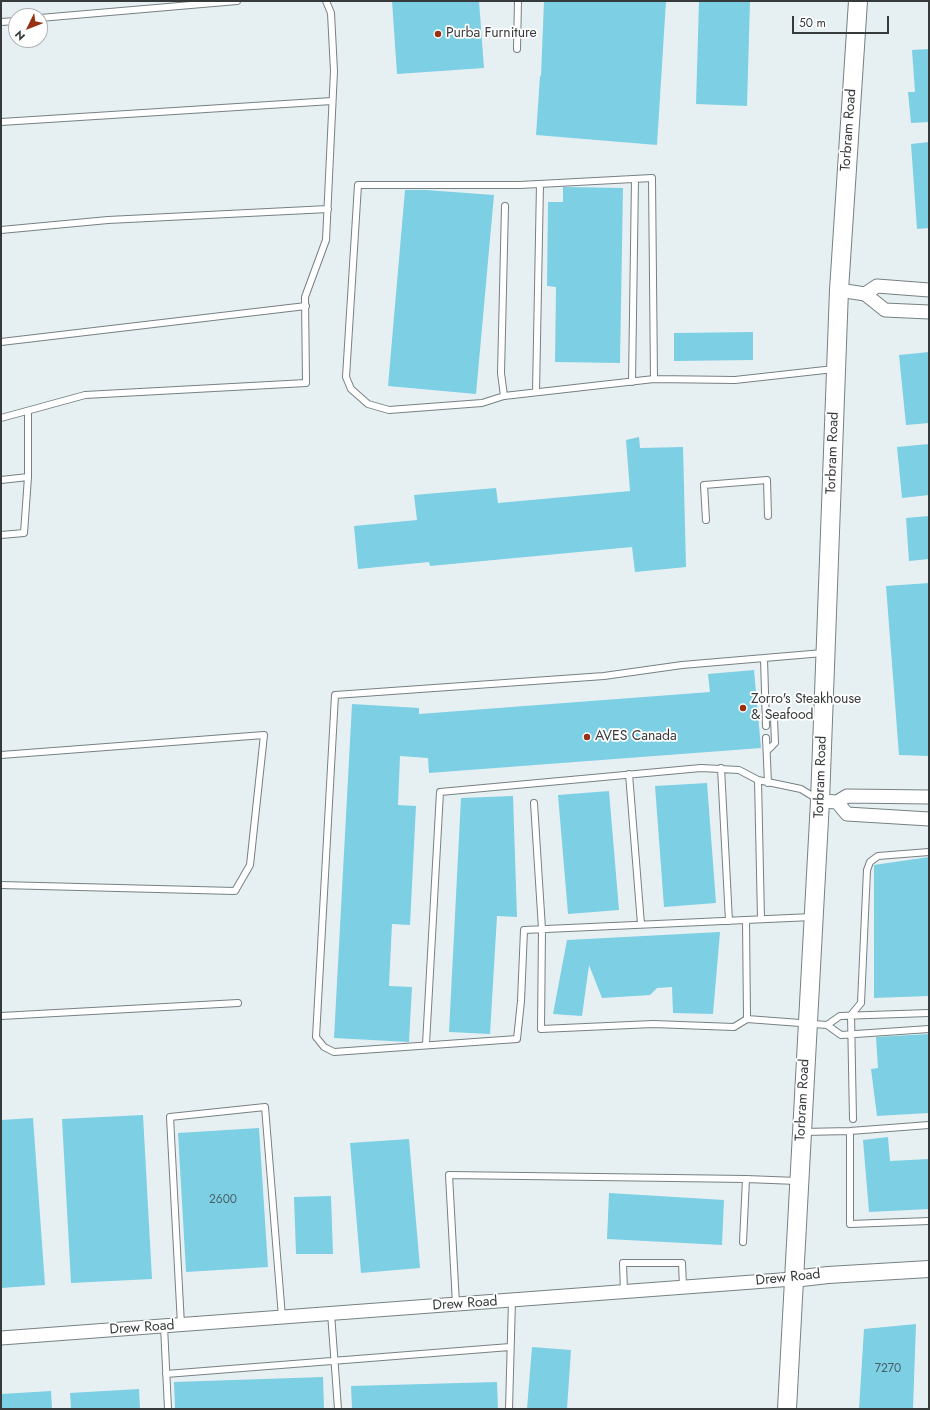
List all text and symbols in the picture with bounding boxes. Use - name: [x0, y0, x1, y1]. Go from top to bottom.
- north arrow: [8, 8, 48, 48]
- scale bar: [794, 8, 891, 34]
- text: 50 m: [799, 14, 826, 32]
- place label: Purba Furniture: [446, 26, 537, 42]
- text: N: [11, 27, 29, 44]
- marker: Purba Furniture: [433, 29, 443, 39]
- street label: Torbram Road: [838, 88, 860, 172]
- street label: Torbram Road: [823, 412, 843, 494]
- place label: Zorro's Steakhouse & Seafood: [751, 692, 861, 724]
- marker: Zorro's Steakhouse & Seafood: [738, 703, 748, 713]
- place label: AVES Canada: [595, 729, 677, 745]
- marker: AVES Canada: [582, 732, 592, 742]
- street label: Torbram Road: [811, 736, 831, 818]
- street label: Torbram Road: [792, 1058, 814, 1142]
- house number: 2600: [209, 1193, 237, 1207]
- street label: Drew Road: [755, 1266, 821, 1290]
- street label: Drew Road: [432, 1293, 498, 1315]
- street label: Drew Road: [109, 1317, 175, 1339]
- house number: 7270: [875, 1362, 901, 1376]

